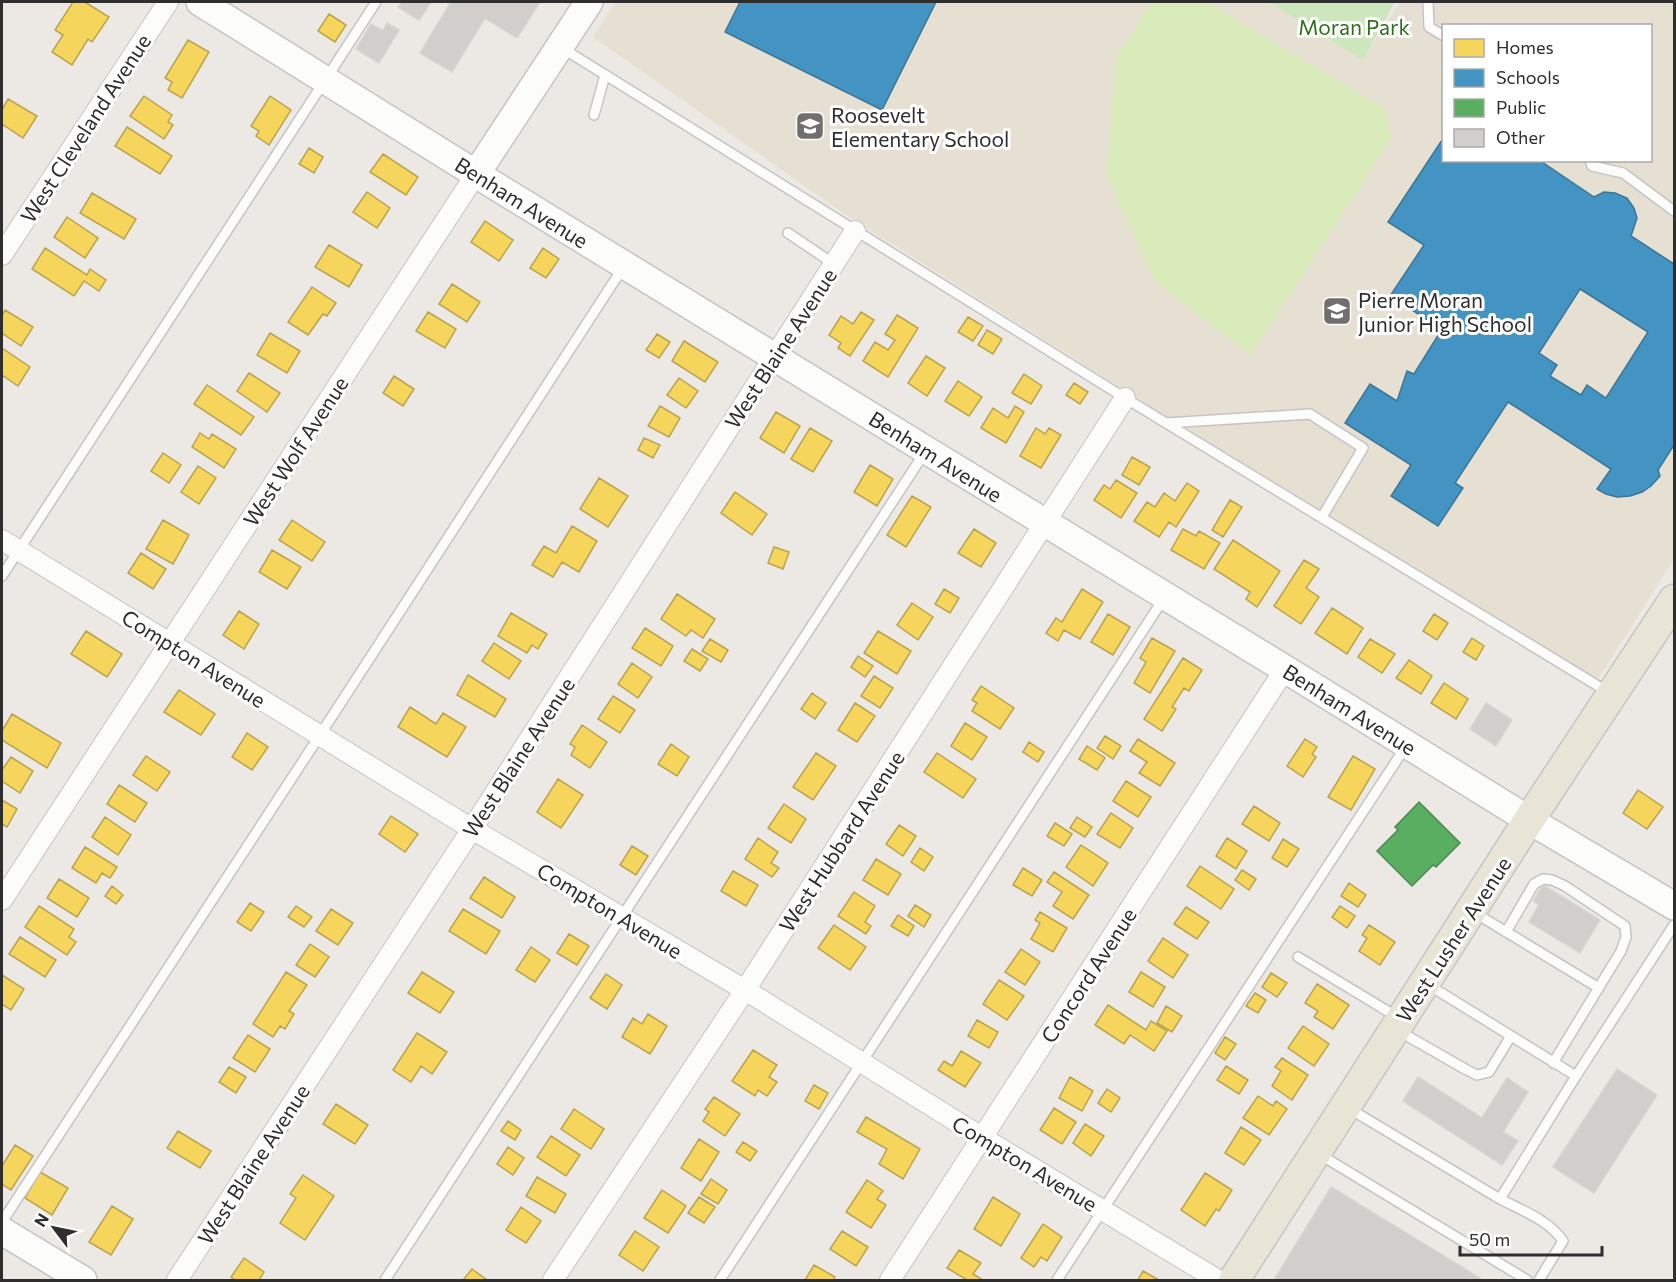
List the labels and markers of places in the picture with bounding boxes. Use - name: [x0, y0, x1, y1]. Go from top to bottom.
- place label: Roosevelt Elementary School: [831, 102, 1009, 151]
- school or university icon: Roosevelt Elementary School: [794, 110, 826, 142]
- place label: Pierre Moran Junior High School: [1358, 287, 1532, 336]
- school or university icon: Pierre Moran Junior High School: [1321, 295, 1353, 327]

